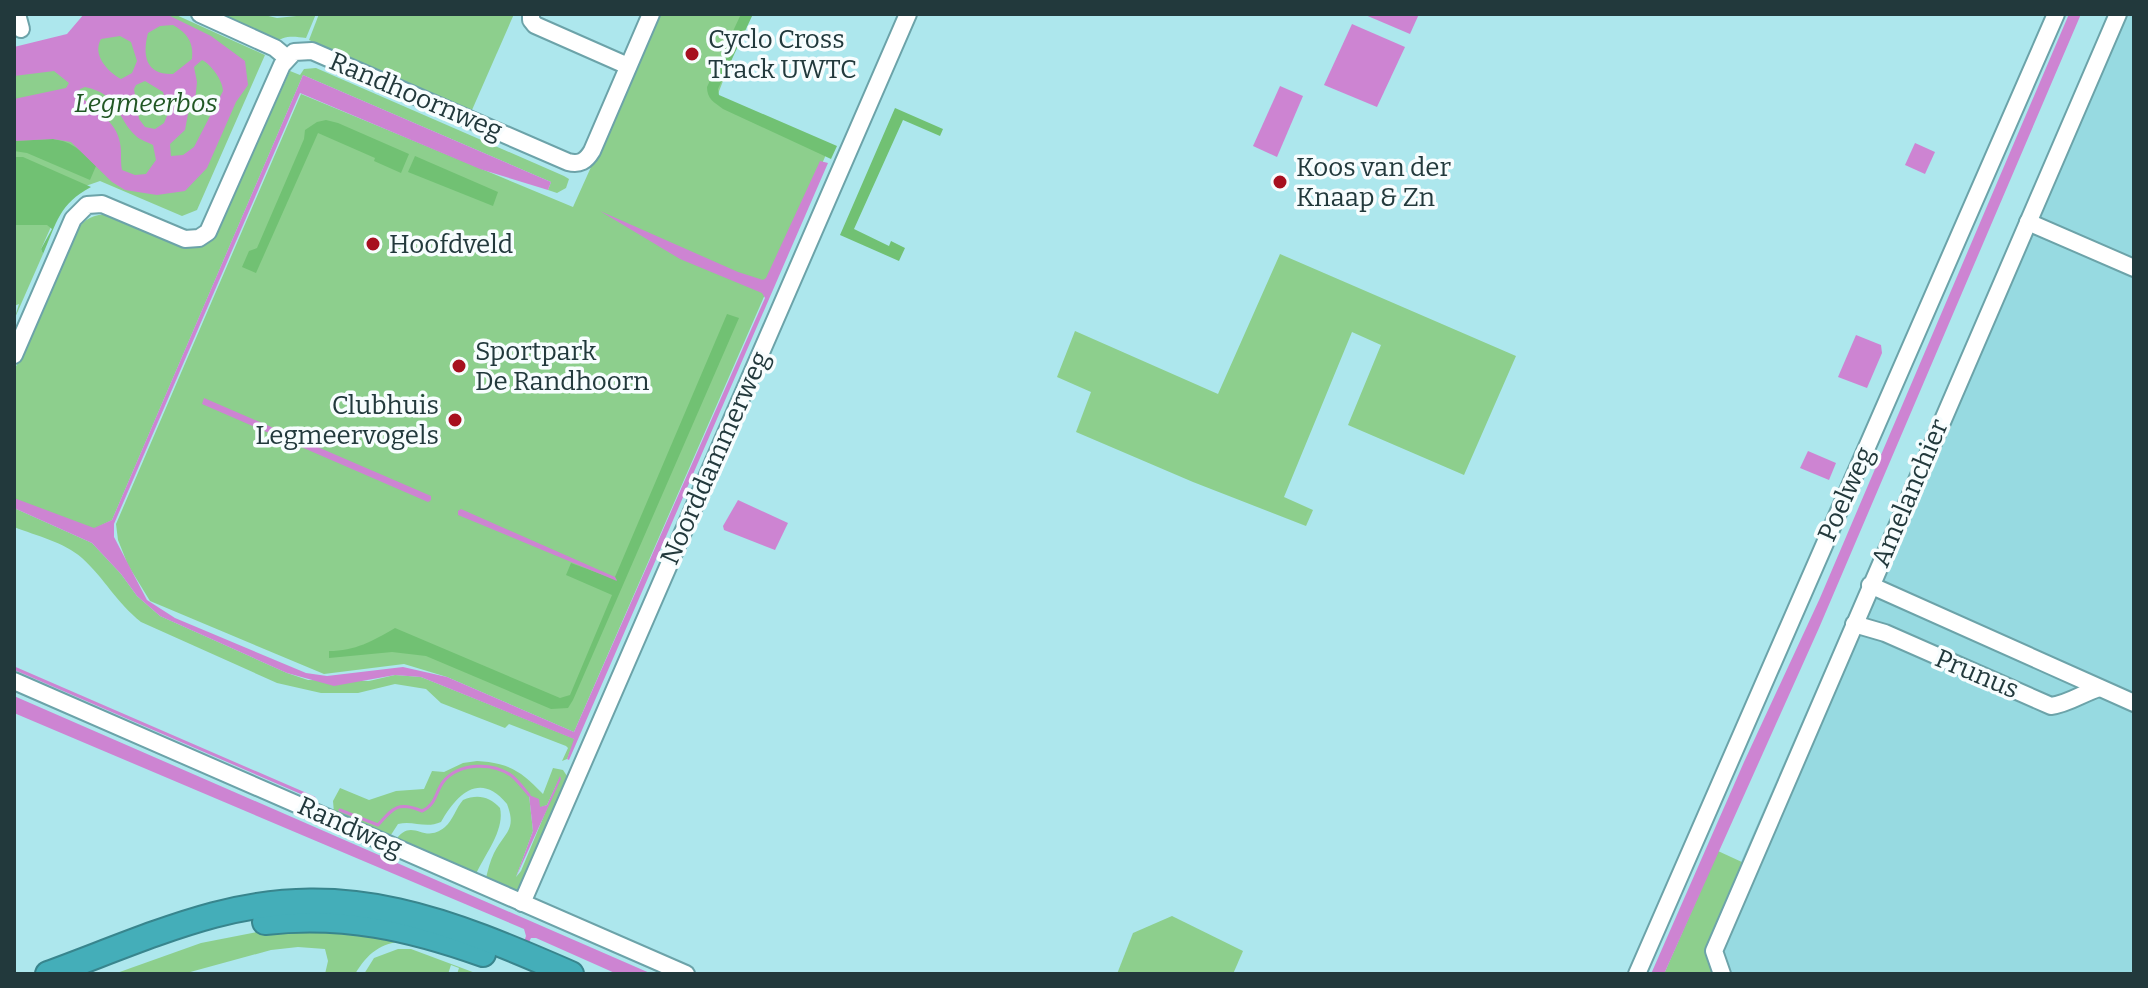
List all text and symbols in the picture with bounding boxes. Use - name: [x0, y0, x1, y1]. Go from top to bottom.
- place label: Cyclo Cross Track UWTC: [708, 24, 857, 85]
- marker: Cyclo Cross Track UWTC: [683, 45, 701, 63]
- street label: Randhoornweg: [325, 46, 507, 146]
- park label: Legmeerbos: [74, 88, 218, 119]
- place label: Koos van der Knaap & Zn: [1296, 152, 1452, 213]
- marker: Koos van der Knaap & Zn: [1271, 173, 1289, 191]
- place label: Hoofdveld: [389, 229, 513, 260]
- marker: Hoofdveld: [364, 235, 382, 253]
- place label: Sportpark De Randhoorn: [475, 336, 650, 397]
- street label: Noorddammerweg: [654, 347, 776, 569]
- marker: Sportpark De Randhoorn: [450, 357, 468, 375]
- place label: Clubhuis Legmeervogels: [255, 390, 439, 451]
- marker: Clubhuis Legmeervogels: [446, 411, 464, 429]
- street label: Amelanchier: [1865, 414, 1955, 571]
- street label: Poelweg: [1811, 442, 1881, 546]
- street label: Prunus: [1931, 643, 2023, 705]
- street label: Randweg: [293, 790, 407, 864]

